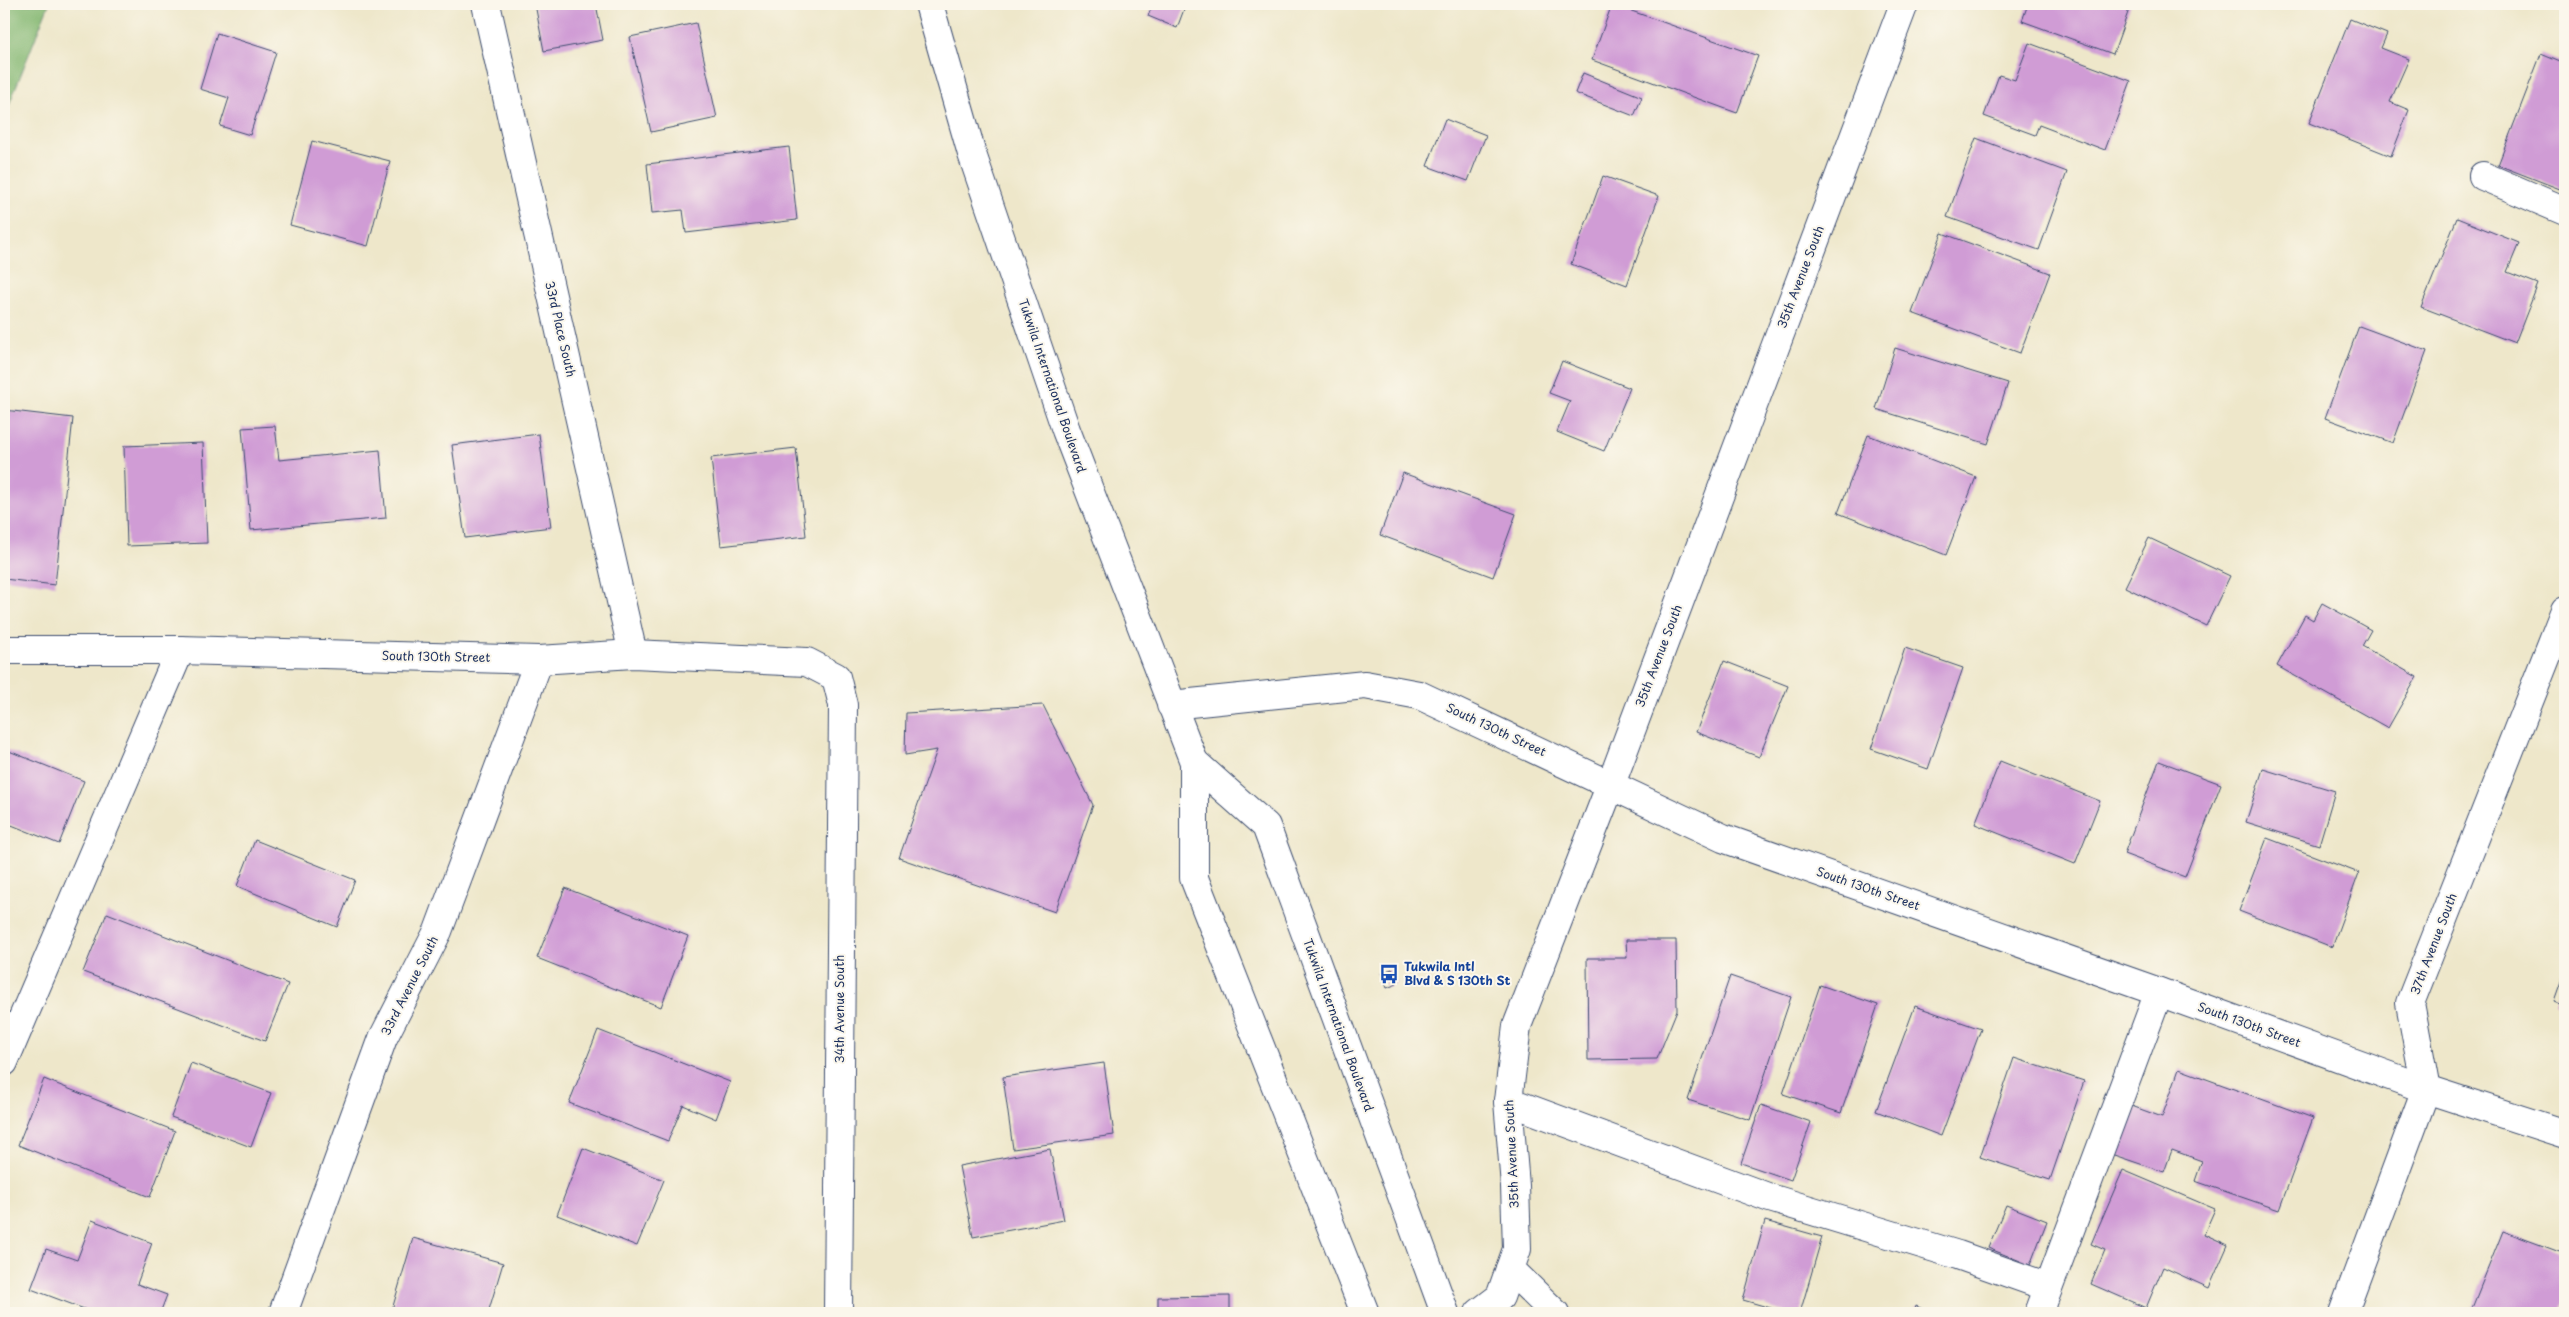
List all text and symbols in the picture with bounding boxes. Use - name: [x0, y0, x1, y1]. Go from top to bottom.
- street label: 35th Avenue South: [1772, 223, 1828, 331]
- street label: 33rd Place South: [541, 279, 581, 379]
- street label: Tukwila International Boulevard: [1015, 296, 1091, 476]
- street label: 35th Avenue South: [1630, 602, 1686, 710]
- street label: South 130th Street: [382, 646, 491, 666]
- street label: South 130th Street: [1443, 698, 1549, 760]
- street label: South 130th Street: [1814, 862, 1923, 914]
- street label: 37th Avenue South: [2405, 890, 2461, 997]
- street label: 33rd Avenue South: [376, 932, 442, 1039]
- street label: Tukwila International Boulevard: [1299, 936, 1379, 1114]
- street label: 34th Avenue South: [830, 955, 848, 1063]
- place label: Tukwila Intl Blvd & S 130th St: [1404, 957, 1510, 989]
- bus stop icon: Tukwila Intl Blvd & S 130th St: [1378, 963, 1400, 985]
- street label: South 130th Street: [2195, 997, 2303, 1051]
- street label: 35th Avenue South: [1499, 1099, 1523, 1209]

